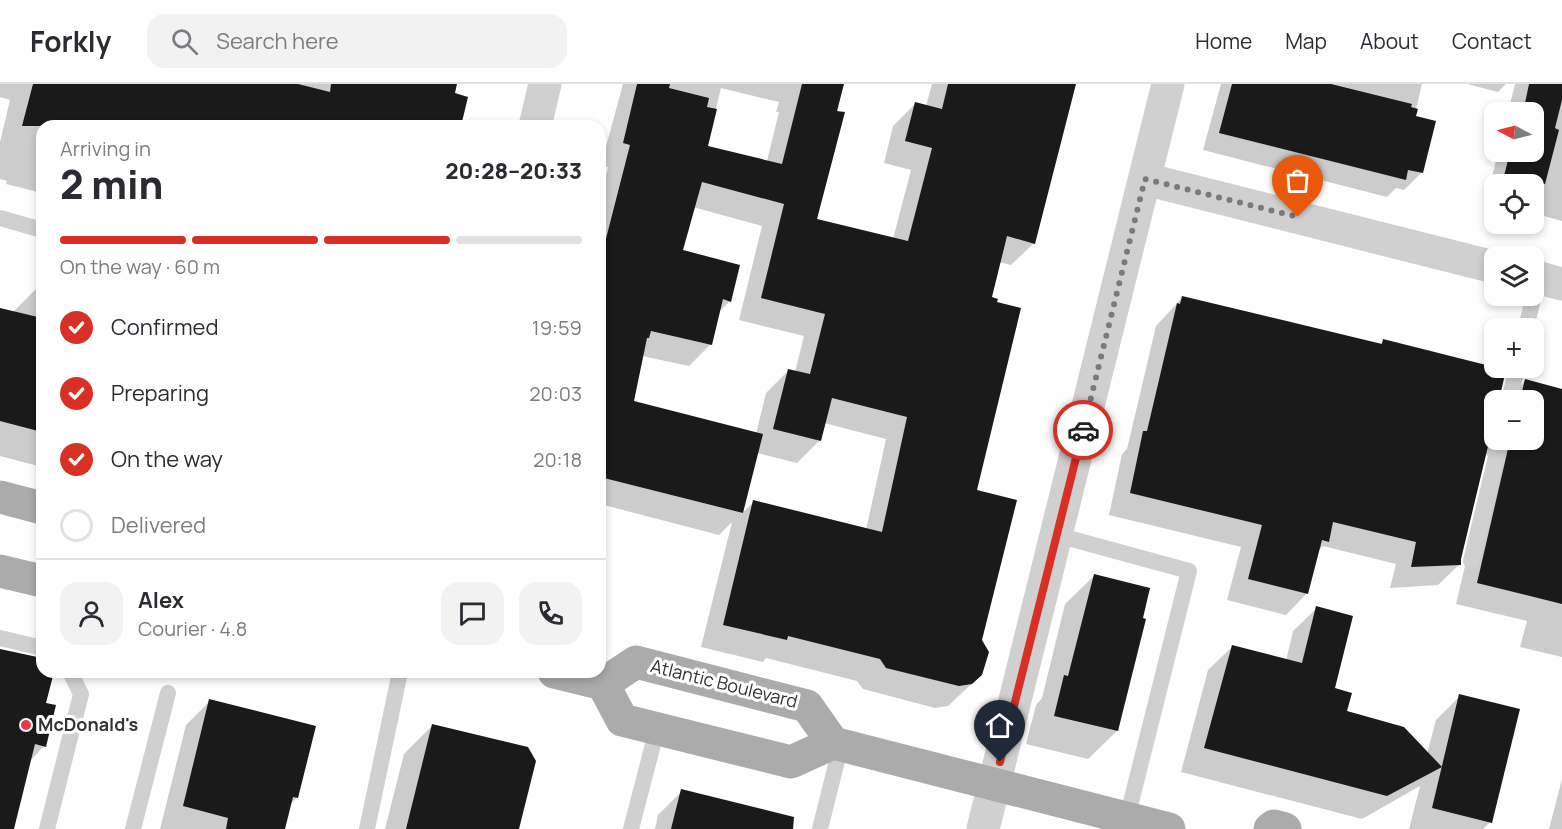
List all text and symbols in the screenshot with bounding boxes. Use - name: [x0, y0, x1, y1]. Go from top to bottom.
- search box: [147, 14, 567, 68]
- text: Forkly: [30, 22, 111, 60]
- icon: search: [168, 25, 201, 58]
- text: Search here: [216, 26, 339, 56]
- text: Home: [1195, 27, 1252, 55]
- text: Map: [1285, 27, 1327, 55]
- text: About: [1360, 27, 1419, 55]
- text: Contact: [1452, 27, 1532, 55]
- north arrow: [1484, 102, 1544, 162]
- map controls: [1484, 102, 1544, 450]
- text: Arriving in: [60, 135, 151, 162]
- pin: [1272, 155, 1323, 217]
- text: 20:28–20:33: [445, 156, 582, 186]
- text: 2 min: [60, 157, 163, 211]
- icon: bag: [1281, 164, 1314, 197]
- button: locate: [1484, 174, 1544, 234]
- button: layers: [1484, 246, 1544, 306]
- text: On the way · 60 m: [60, 253, 220, 280]
- icon: check: [60, 311, 93, 344]
- text: Confirmed: [111, 312, 219, 342]
- text: 19:59: [532, 314, 582, 341]
- button: +: [1484, 318, 1544, 378]
- icon: check: [60, 377, 93, 410]
- text: Preparing: [111, 378, 209, 408]
- text: 20:03: [529, 380, 582, 407]
- button: −: [1484, 390, 1544, 450]
- courier: [1053, 400, 1113, 460]
- icon: car: [1067, 414, 1100, 447]
- icon: check: [60, 443, 93, 476]
- text: On the way: [111, 444, 223, 474]
- text: 20:18: [533, 446, 582, 473]
- text: Delivered: [111, 510, 206, 540]
- button: person: [60, 582, 123, 645]
- button: chat: [441, 582, 504, 645]
- button: phone: [519, 582, 582, 645]
- text: Alex: [138, 585, 184, 615]
- text: Courier · 4.8: [138, 615, 247, 642]
- street label: Atlantic Boulevard: [648, 653, 800, 713]
- pin: [974, 700, 1025, 762]
- icon: home: [983, 709, 1016, 742]
- place label: McDonald's: [38, 712, 139, 736]
- marker: McDonald's: [19, 718, 33, 732]

